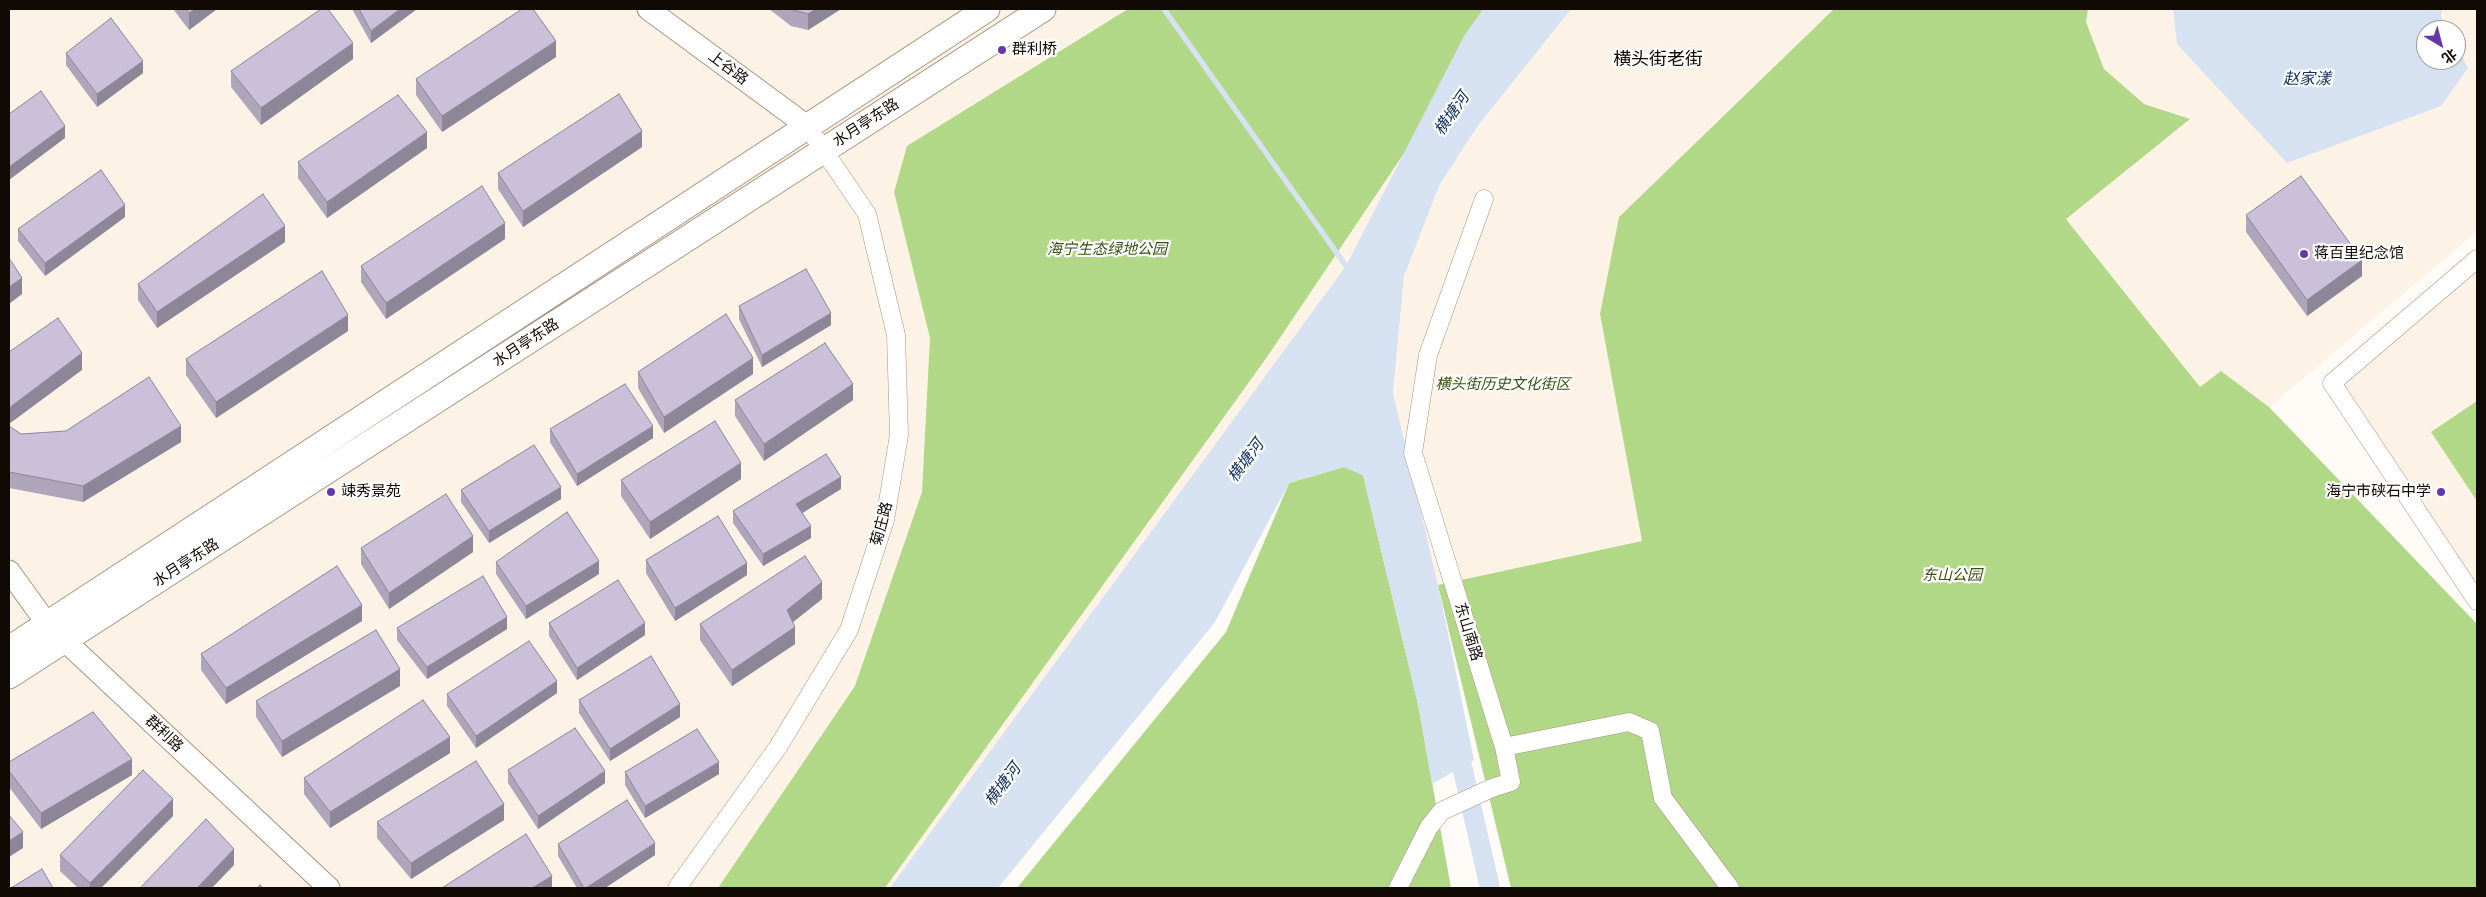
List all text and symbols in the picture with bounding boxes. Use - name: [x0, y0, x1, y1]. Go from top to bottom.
- north arrow: [2416, 20, 2466, 70]
- place label: 群利桥: [1012, 41, 1057, 59]
- marker: 群利桥: [996, 44, 1008, 56]
- text: 北: [2438, 45, 2460, 68]
- street label: 上谷路: [705, 47, 751, 89]
- district label: 横头街老街: [1613, 49, 1703, 71]
- water label: 赵家漾: [2283, 69, 2331, 89]
- water label: 横塘河: [1430, 89, 1474, 139]
- street label: 水月亭东路: [830, 95, 902, 151]
- park label: 海宁生态绿地公园: [1047, 241, 1167, 259]
- place label: 蒋百里纪念馆: [2314, 245, 2404, 263]
- marker: 蒋百里纪念馆: [2298, 248, 2310, 260]
- street label: 水月亭东路: [490, 315, 562, 371]
- park label: 横头街历史文化街区: [1436, 376, 1570, 394]
- water label: 横塘河: [1224, 436, 1268, 486]
- place label: 竦秀景苑: [341, 483, 401, 501]
- place label: 海宁市硖石中学: [2326, 483, 2431, 501]
- marker: 竦秀景苑: [325, 486, 337, 498]
- marker: 海宁市硖石中学: [2435, 486, 2447, 498]
- street label: 菊庄路: [867, 500, 897, 548]
- street label: 水月亭东路: [150, 535, 222, 591]
- park label: 东山公园: [1922, 567, 1982, 585]
- street label: 东山南路: [1451, 601, 1485, 663]
- street label: 群利路: [141, 712, 187, 756]
- water label: 横塘河: [981, 760, 1025, 810]

